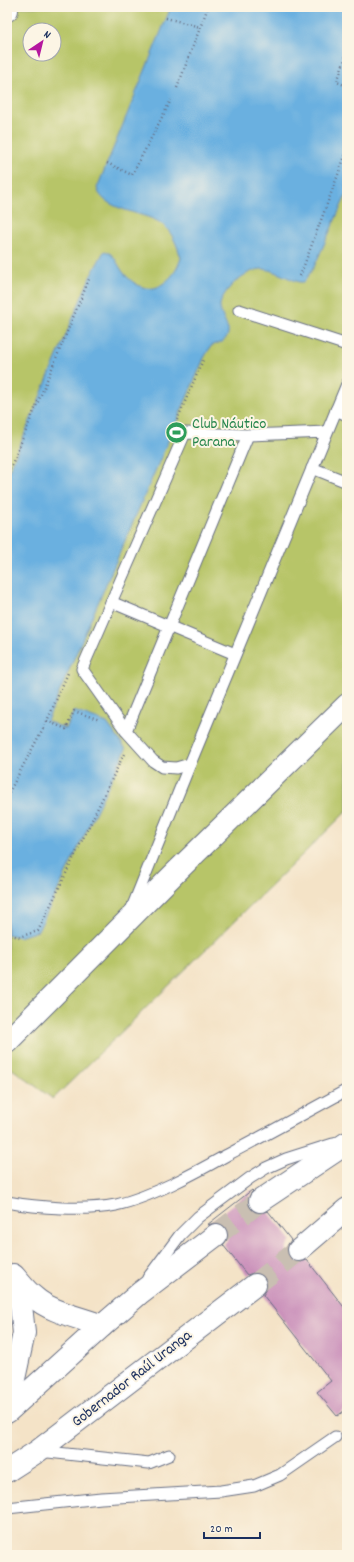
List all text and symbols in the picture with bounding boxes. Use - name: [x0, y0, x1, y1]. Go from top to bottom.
- north arrow: [22, 22, 62, 62]
- text: N: [40, 27, 54, 44]
- place label: Club Náutico Parana: [192, 413, 266, 454]
- sports icon: Club Náutico Parana: [164, 420, 190, 446]
- street label: Gobernador Raúl Uranga: [67, 1324, 197, 1433]
- scale bar: [204, 1514, 260, 1540]
- text: 20 m: [210, 1521, 233, 1538]

